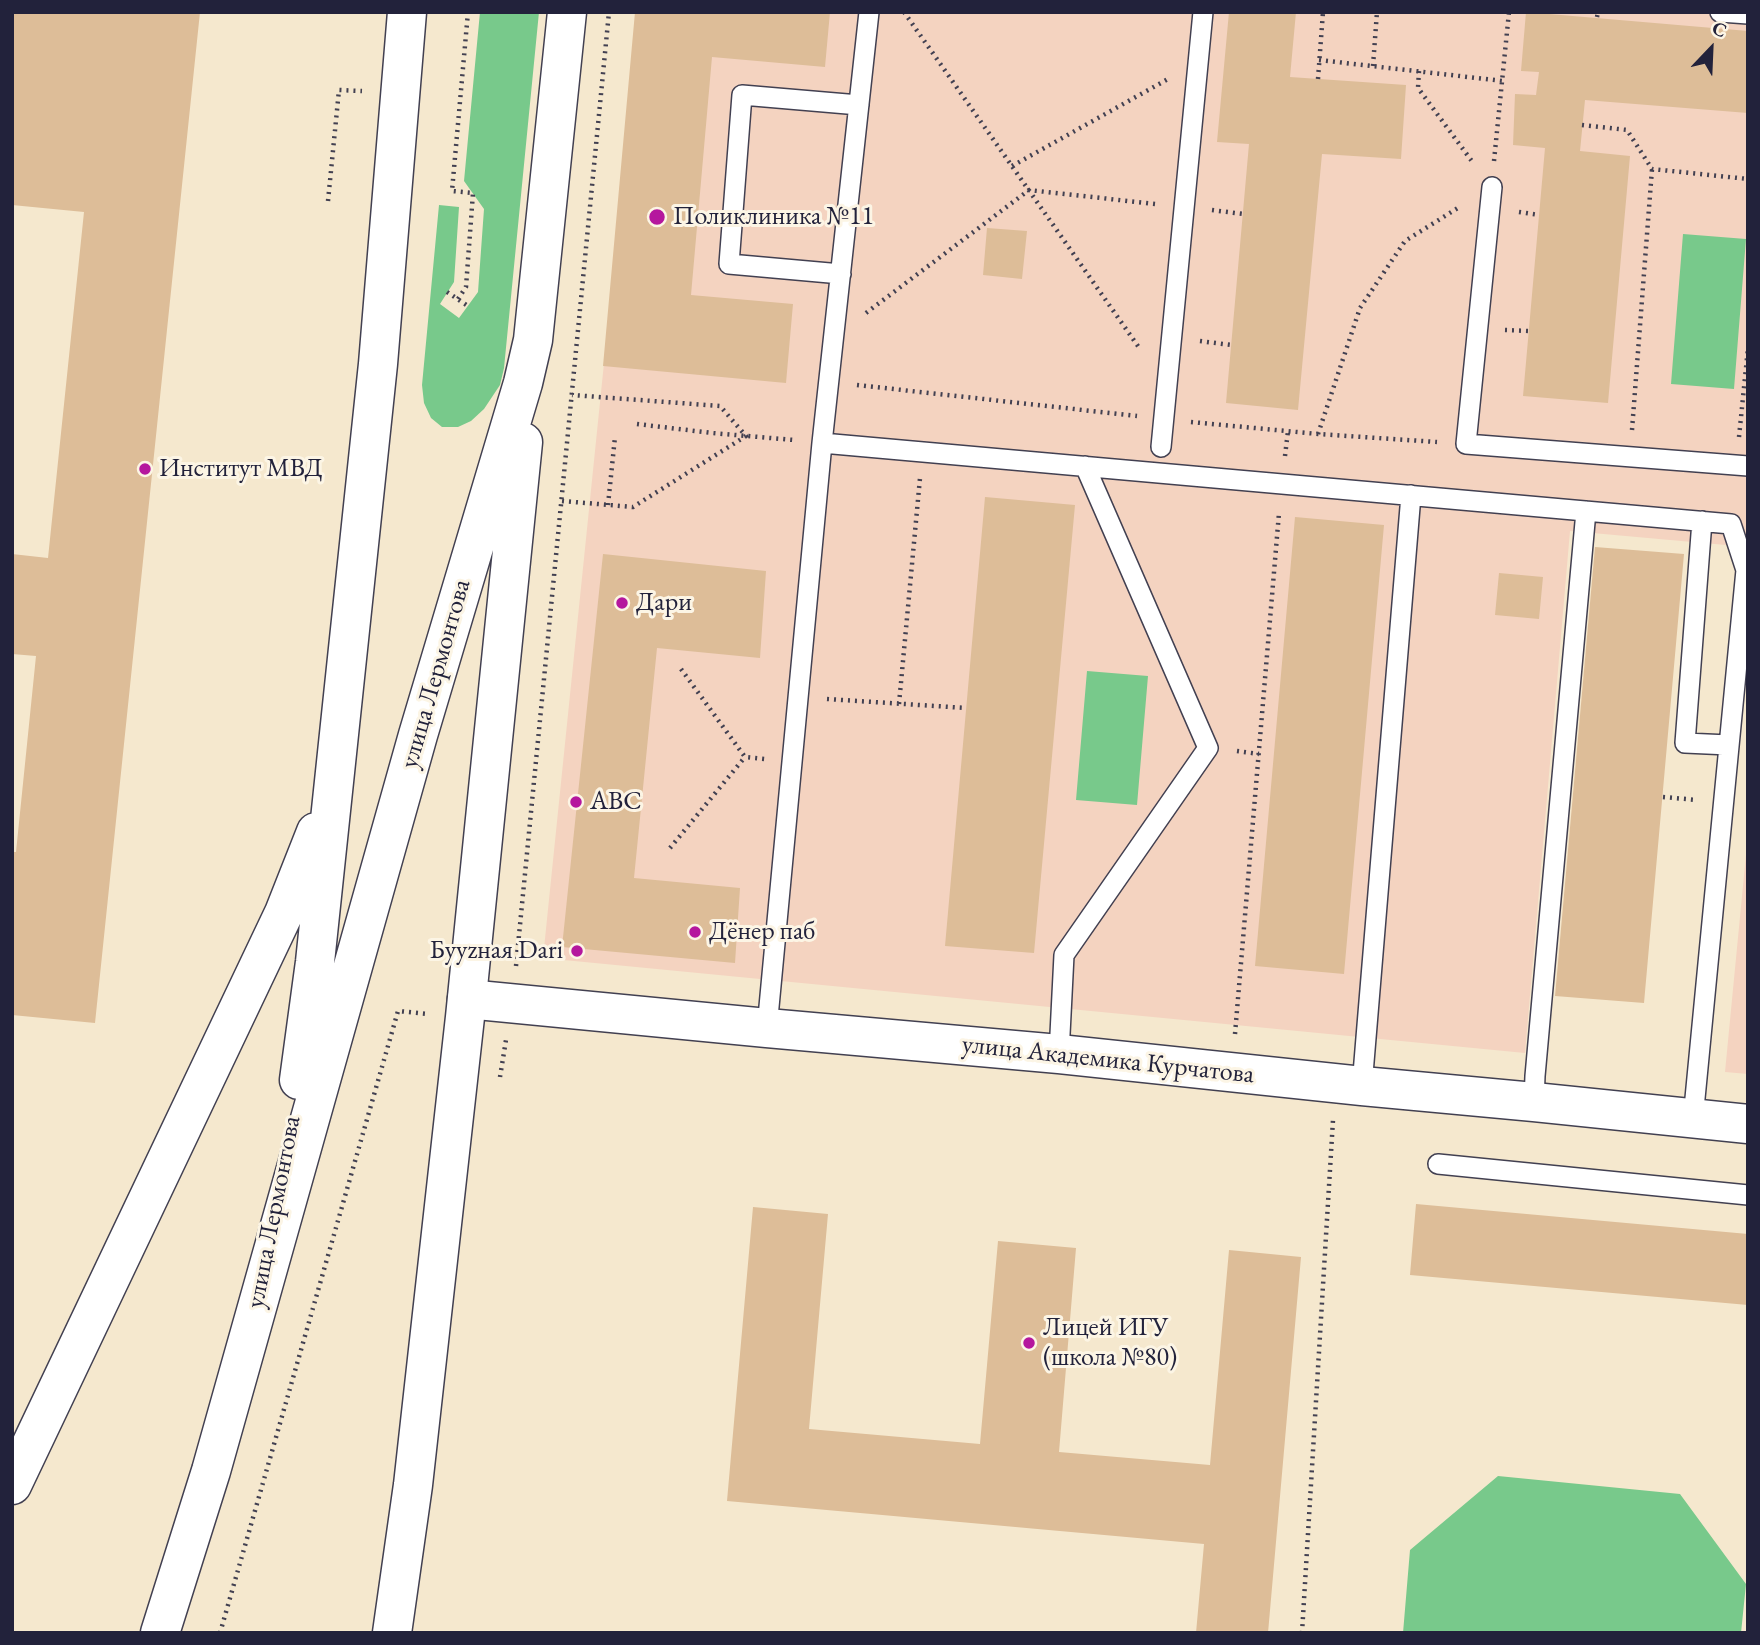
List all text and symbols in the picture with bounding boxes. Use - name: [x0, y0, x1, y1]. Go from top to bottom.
- north arrow: [1676, 14, 1746, 84]
- text: С: [1708, 15, 1730, 43]
- place label: Поликлиника №11: [673, 201, 874, 233]
- marker: Поликлиника №11: [647, 207, 667, 227]
- place label: Институт МВД: [159, 453, 323, 485]
- marker: Институт МВД: [137, 461, 153, 477]
- street label: улица Лермонтова: [394, 576, 478, 772]
- place label: Дари: [636, 587, 692, 619]
- marker: Дари: [614, 595, 630, 611]
- place label: ABC: [590, 786, 642, 818]
- marker: ABC: [568, 794, 584, 810]
- place label: Дёнер паб: [709, 916, 815, 948]
- marker: Дёнер паб: [687, 924, 703, 940]
- place label: Бууzная Dari: [429, 935, 563, 967]
- marker: Бууzная Dari: [569, 943, 585, 959]
- street label: улица Академика Курчатова: [960, 1029, 1256, 1091]
- street label: улица Лермонтова: [240, 1113, 308, 1311]
- place label: Лицей ИГУ (школа №80): [1043, 1312, 1177, 1374]
- marker: Лицей ИГУ (школа №80): [1021, 1335, 1037, 1351]

